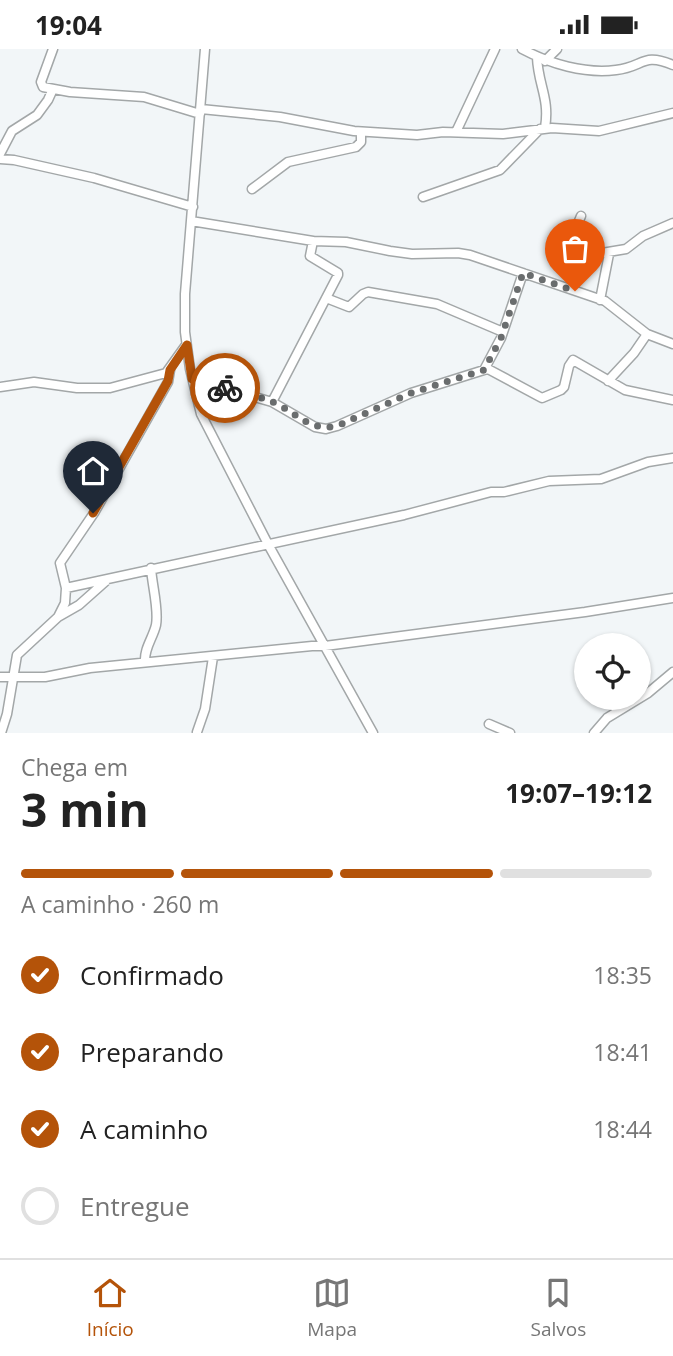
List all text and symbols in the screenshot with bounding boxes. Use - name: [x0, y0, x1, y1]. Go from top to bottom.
- text: 19:04: [35, 7, 102, 43]
- pin: [545, 219, 605, 291]
- icon: bag: [556, 230, 594, 268]
- courier: [190, 353, 260, 423]
- icon: bike: [206, 369, 244, 407]
- pin: [63, 441, 123, 513]
- icon: home: [74, 452, 112, 490]
- map controls: [574, 633, 651, 710]
- button: locate: [574, 633, 651, 710]
- text: Chega em: [21, 751, 128, 783]
- text: 19:07–19:12: [505, 775, 652, 811]
- text: 3 min: [21, 778, 149, 840]
- text: A caminho · 260 m: [21, 888, 219, 920]
- icon: check: [21, 956, 59, 994]
- text: Confirmado: [80, 957, 224, 993]
- text: 18:35: [593, 959, 652, 991]
- icon: check: [21, 1033, 59, 1071]
- text: Preparando: [80, 1034, 224, 1070]
- text: 18:41: [593, 1036, 652, 1068]
- icon: check: [21, 1110, 59, 1148]
- text: A caminho: [80, 1111, 208, 1147]
- text: 18:44: [593, 1113, 652, 1145]
- text: Entregue: [80, 1188, 190, 1224]
- tab: Início: [87, 1274, 134, 1342]
- tab: Mapa: [307, 1274, 357, 1342]
- tab: Salvos: [531, 1274, 586, 1342]

